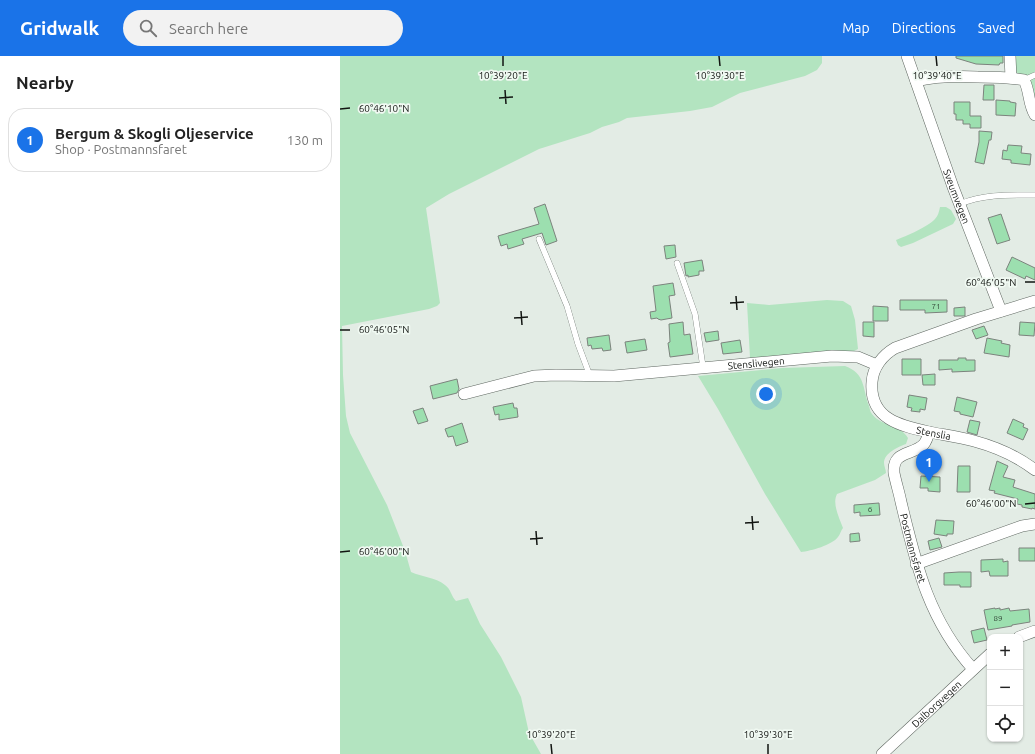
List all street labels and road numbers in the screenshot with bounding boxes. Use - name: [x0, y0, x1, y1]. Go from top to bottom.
- street label: Sveumvegen: [942, 168, 972, 225]
- street label: Stenslivegen: [727, 355, 785, 371]
- street label: Stenslia: [915, 424, 952, 441]
- street label: Postmannsfaret: [898, 512, 928, 584]
- street label: Dalborgvegen: [909, 678, 963, 729]

